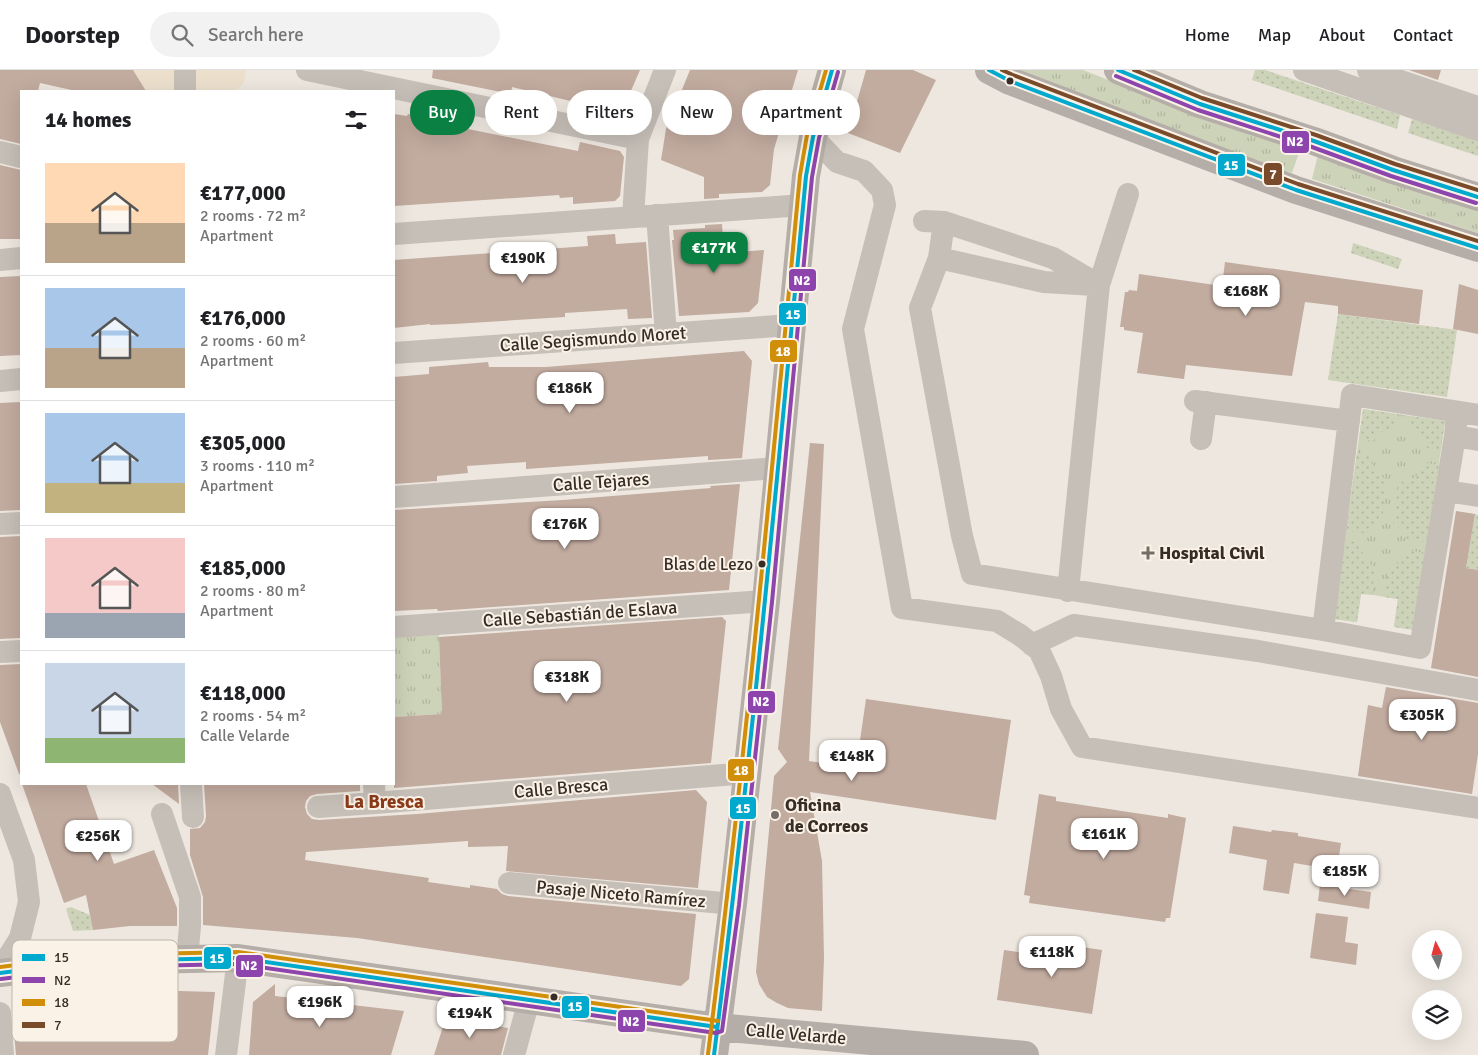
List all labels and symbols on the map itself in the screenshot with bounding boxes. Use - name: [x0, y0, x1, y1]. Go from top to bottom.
- unlabelled marker: [1005, 76, 1015, 86]
- line badge: N2: [1281, 130, 1310, 154]
- text: N2: [1286, 133, 1304, 150]
- line badge: 15: [1217, 153, 1246, 177]
- text: 15: [1223, 157, 1239, 174]
- line badge: 7: [1263, 162, 1283, 186]
- text: 7: [1269, 166, 1277, 183]
- pin: €177K: [679, 232, 749, 274]
- pin: €190K: [488, 242, 558, 284]
- line badge: N2: [788, 268, 817, 292]
- text: N2: [793, 272, 811, 289]
- pin: €168K: [1211, 274, 1281, 317]
- line badge: 15: [778, 302, 807, 326]
- text: 15: [785, 306, 801, 323]
- street label: Calle Segismundo Moret: [499, 322, 687, 356]
- line badge: 18: [769, 339, 798, 363]
- text: 18: [775, 343, 791, 360]
- pin: €186K: [535, 372, 605, 414]
- street label: Calle Tejares: [552, 468, 650, 496]
- pin: €176K: [530, 508, 600, 550]
- place label: Hospital Civil: [1159, 542, 1265, 564]
- marker: Hospital Civil: [1141, 546, 1155, 560]
- place label: Blas de Lezo: [664, 554, 753, 575]
- marker: Blas de Lezo: [757, 559, 767, 569]
- street label: Calle Sebastián de Eslava: [482, 596, 678, 632]
- pin: €318K: [532, 660, 602, 703]
- line badge: N2: [747, 690, 776, 714]
- text: N2: [752, 693, 770, 710]
- pin: €305K: [1387, 698, 1457, 741]
- pin: €148K: [817, 740, 887, 782]
- line badge: 18: [727, 758, 755, 782]
- text: 18: [733, 762, 749, 779]
- street label: Calle Bresca: [513, 773, 609, 803]
- district label: La Bresca: [344, 790, 424, 814]
- place label: Oficina de Correos: [785, 794, 868, 837]
- line badge: 15: [729, 796, 757, 820]
- text: 15: [735, 800, 751, 817]
- marker: Oficina de Correos: [769, 809, 781, 821]
- pin: €161K: [1069, 818, 1139, 860]
- pin: €256K: [63, 820, 133, 862]
- pin: €185K: [1310, 854, 1380, 897]
- street label: Pasaje Niceto Ramírez: [535, 876, 707, 912]
- north arrow: [1412, 930, 1462, 980]
- pin: €118K: [1017, 936, 1087, 978]
- legend: [12, 940, 178, 1042]
- line badge: 15: [203, 946, 232, 970]
- text: 15: [54, 949, 69, 966]
- text: 15: [209, 950, 225, 967]
- line badge: N2: [235, 954, 264, 978]
- text: N2: [240, 957, 258, 974]
- text: N2: [54, 972, 71, 989]
- pin: €196K: [285, 986, 355, 1028]
- unlabelled marker: [549, 992, 559, 1002]
- text: 18: [54, 994, 69, 1011]
- line badge: 15: [561, 995, 590, 1019]
- pin: €194K: [435, 996, 505, 1039]
- text: 15: [567, 998, 583, 1015]
- line badge: N2: [617, 1009, 646, 1033]
- text: N2: [622, 1013, 640, 1030]
- text: 7: [54, 1017, 62, 1034]
- street label: Calle Velarde: [745, 1019, 847, 1049]

